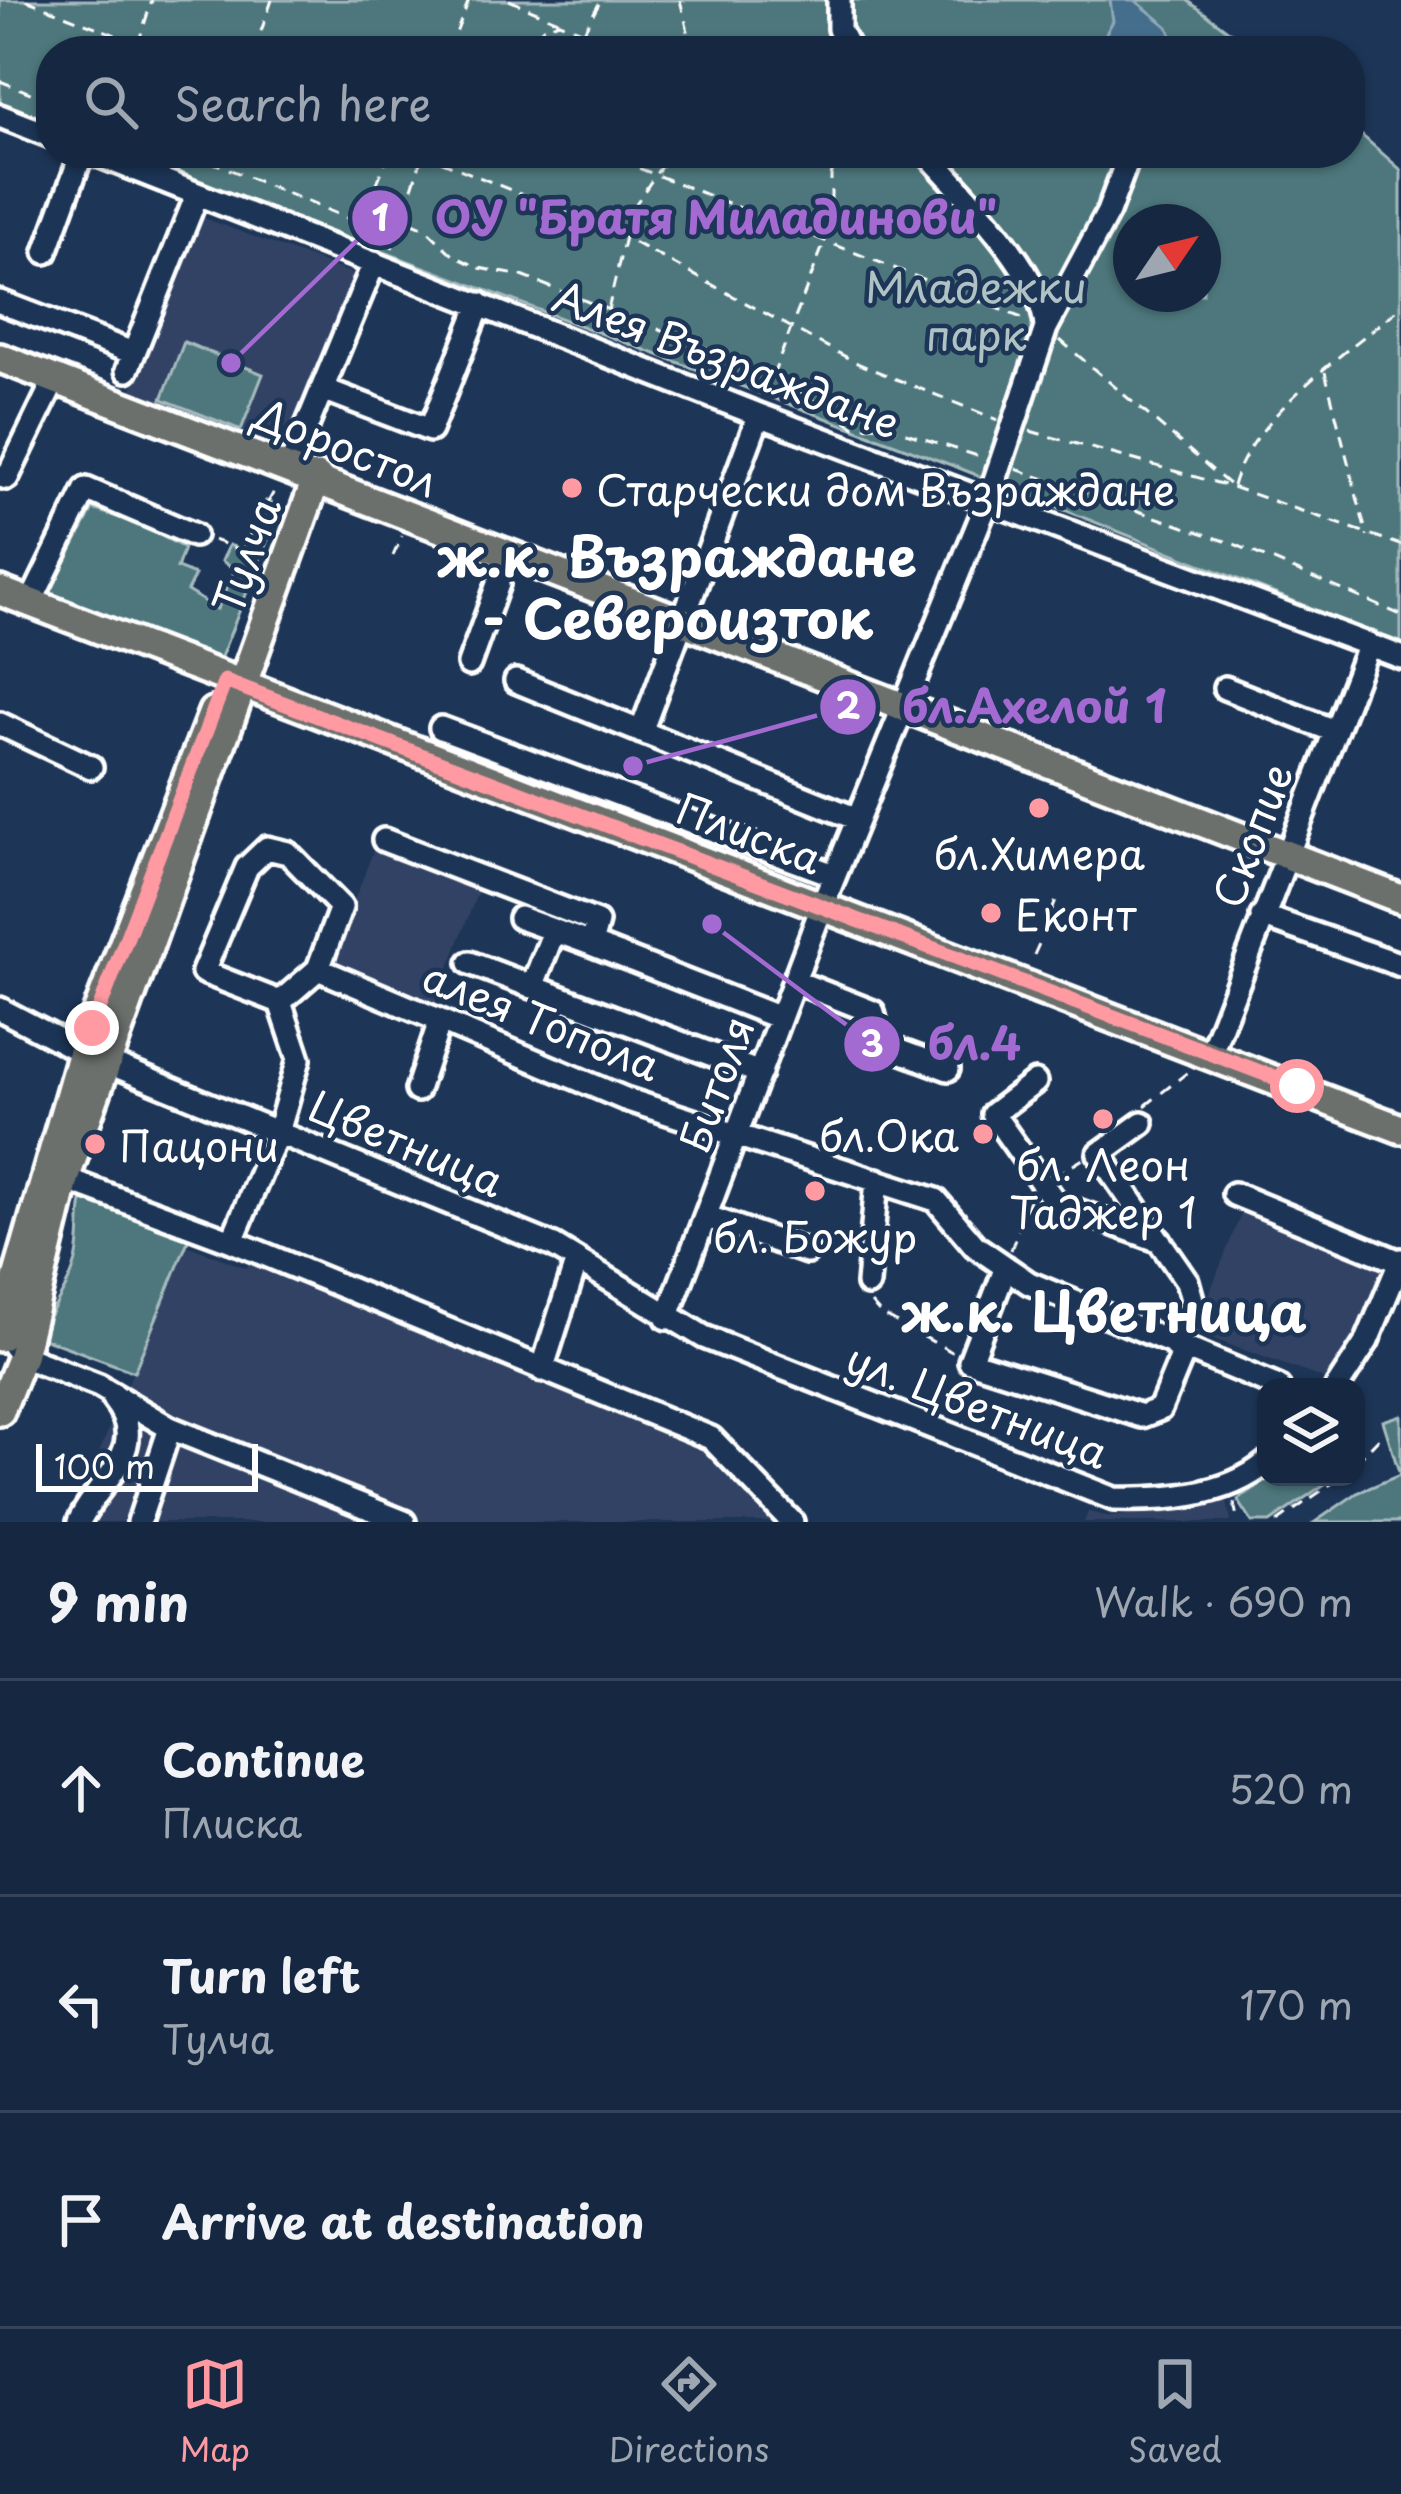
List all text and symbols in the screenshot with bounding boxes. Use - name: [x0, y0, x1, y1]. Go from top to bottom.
- search box: [36, 36, 1365, 168]
- text: Search here: [174, 68, 431, 136]
- icon: search: [78, 69, 144, 135]
- callout: ОУ "Братя Миладинови": [350, 178, 1023, 259]
- text: ОУ "Братя Миладинови": [435, 181, 997, 249]
- text: 1: [371, 189, 389, 243]
- north arrow: [1113, 204, 1221, 312]
- park label: Младежки парк: [865, 254, 1087, 365]
- street label: Алея Възраждане: [545, 263, 909, 453]
- street label: Доростол: [244, 380, 448, 511]
- place label: Старчески дом Възраждане: [596, 457, 1175, 520]
- marker: Старчески дом Възраждане: [559, 475, 585, 501]
- street label: Тулча: [195, 487, 295, 622]
- district label: ж.к. Възраждане - Североизток: [437, 514, 917, 657]
- callout: бл.Ахелой 1: [818, 666, 1191, 747]
- text: бл.Ахелой 1: [901, 670, 1167, 738]
- text: 2: [835, 677, 861, 731]
- street label: Скопие: [1195, 754, 1307, 916]
- street label: Плиска: [668, 776, 832, 888]
- marker: бл.Химера: [1026, 795, 1052, 821]
- place label: бл.Химера: [933, 821, 1145, 884]
- place label: Еконт: [1015, 882, 1137, 945]
- marker: Еконт: [978, 900, 1004, 926]
- street label: алея Топола: [414, 943, 670, 1095]
- route end: [65, 1001, 119, 1055]
- callout: бл.4: [842, 1004, 1045, 1085]
- street label: Битоля: [661, 1007, 769, 1161]
- text: бл.4: [927, 1007, 1021, 1075]
- text: 3: [860, 1015, 884, 1069]
- route start: [1270, 1059, 1324, 1113]
- street label: Цветница: [300, 1073, 514, 1211]
- place label: бл.Ока: [819, 1103, 959, 1166]
- marker: бл. Леон Таджер 1: [1090, 1106, 1116, 1132]
- place label: Пацони: [119, 1113, 279, 1176]
- marker: бл.Ока: [970, 1121, 996, 1147]
- marker: Пацони: [82, 1131, 108, 1157]
- place label: бл. Леон Таджер 1: [1009, 1132, 1197, 1243]
- marker: бл. Божур: [802, 1178, 828, 1204]
- place label: бл. Божур: [713, 1204, 917, 1267]
- district label: ж.к. Цветница: [901, 1269, 1307, 1350]
- street label: ул. Цветница: [838, 1325, 1118, 1483]
- map controls: [1257, 1378, 1365, 1486]
- button: layers: [1257, 1378, 1365, 1486]
- scale bar: [36, 1438, 258, 1491]
- text: 100 m: [54, 1440, 155, 1490]
- text: 9 min: [48, 1562, 189, 1639]
- text: Walk · 690 m: [1094, 1571, 1353, 1630]
- text: Continue: [162, 1724, 365, 1792]
- icon: ahead: [48, 1755, 114, 1821]
- text: 520 m: [1228, 1758, 1353, 1817]
- text: Плиска: [162, 1792, 302, 1851]
- text: Turn left: [162, 1940, 361, 2008]
- icon: left: [48, 1971, 114, 2037]
- text: 170 m: [1240, 1974, 1353, 2033]
- text: Тулча: [162, 2008, 274, 2067]
- text: Arrive at destination: [162, 2186, 645, 2254]
- icon: arrive: [48, 2187, 114, 2253]
- tab: Map: [179, 2351, 250, 2473]
- tab: Directions: [609, 2351, 769, 2473]
- tab: Saved: [1128, 2351, 1222, 2473]

